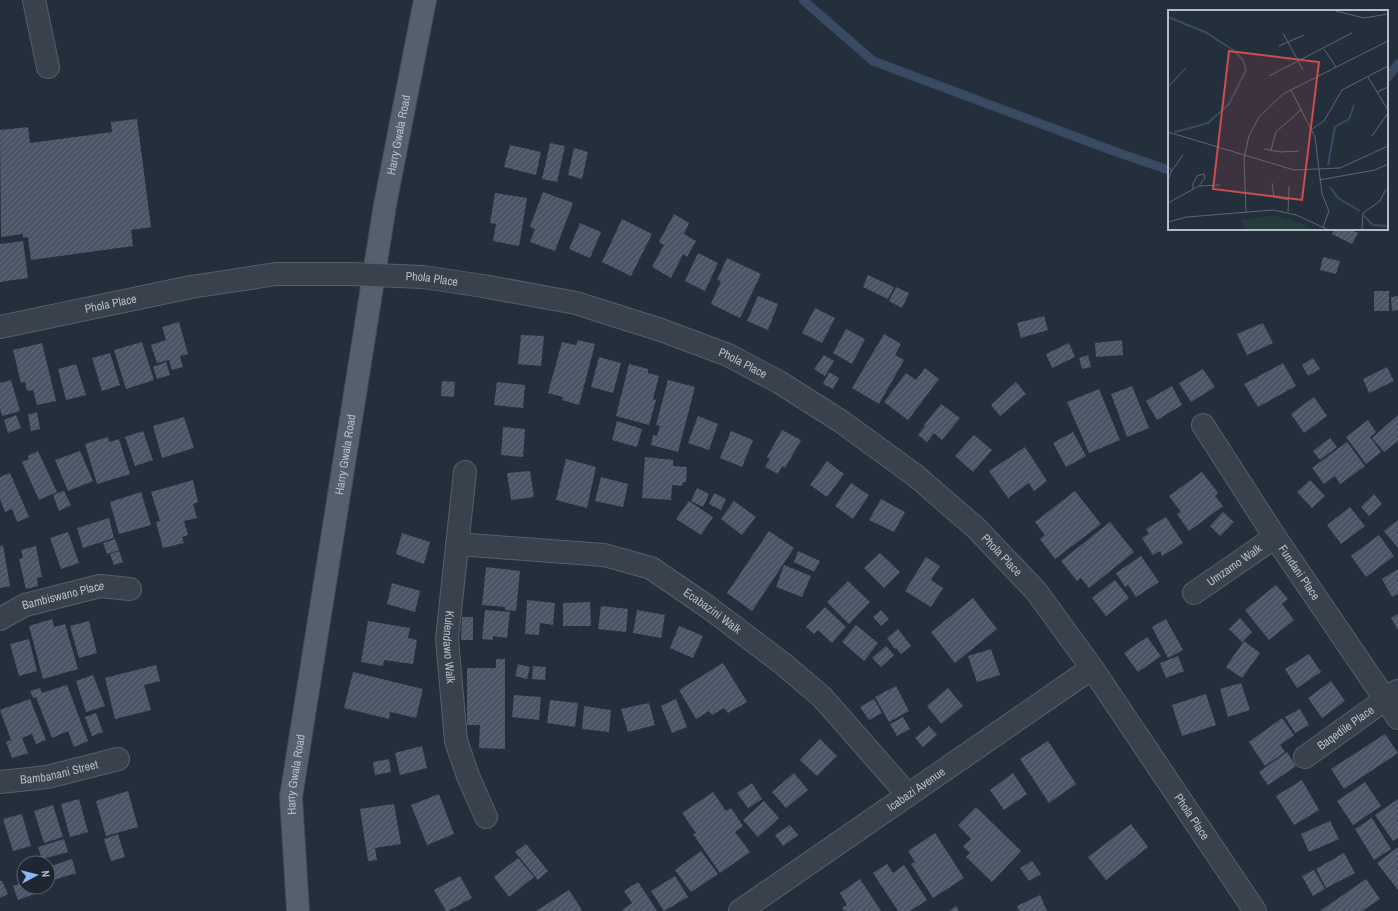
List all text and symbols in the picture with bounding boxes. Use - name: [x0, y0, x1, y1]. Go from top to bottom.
- inset map: [1168, 10, 1388, 230]
- street label: Harry Gwala Road: [383, 94, 414, 176]
- street label: Phola Place: [405, 268, 459, 290]
- street label: Phola Place: [83, 291, 138, 317]
- street label: Phola Place: [716, 344, 770, 382]
- street label: Harry Gwala Road: [331, 413, 360, 496]
- street label: Phola Place: [978, 531, 1026, 580]
- street label: Umzamo Walk: [1204, 540, 1265, 590]
- street label: Fundani Place: [1275, 542, 1324, 603]
- street label: Bambiswano Place: [20, 578, 105, 613]
- street label: Ecabazini Walk: [680, 584, 745, 637]
- street label: Kulendawo Walk: [439, 610, 459, 684]
- street label: Baqedile Place: [1314, 702, 1377, 754]
- street label: Harry Gwala Road: [283, 733, 309, 815]
- street label: Bambanani Street: [19, 756, 100, 788]
- street label: Icabazi Avenue: [884, 764, 948, 815]
- street label: Phola Place: [1171, 791, 1213, 843]
- north arrow: [16, 855, 56, 895]
- text: N: [39, 870, 53, 878]

